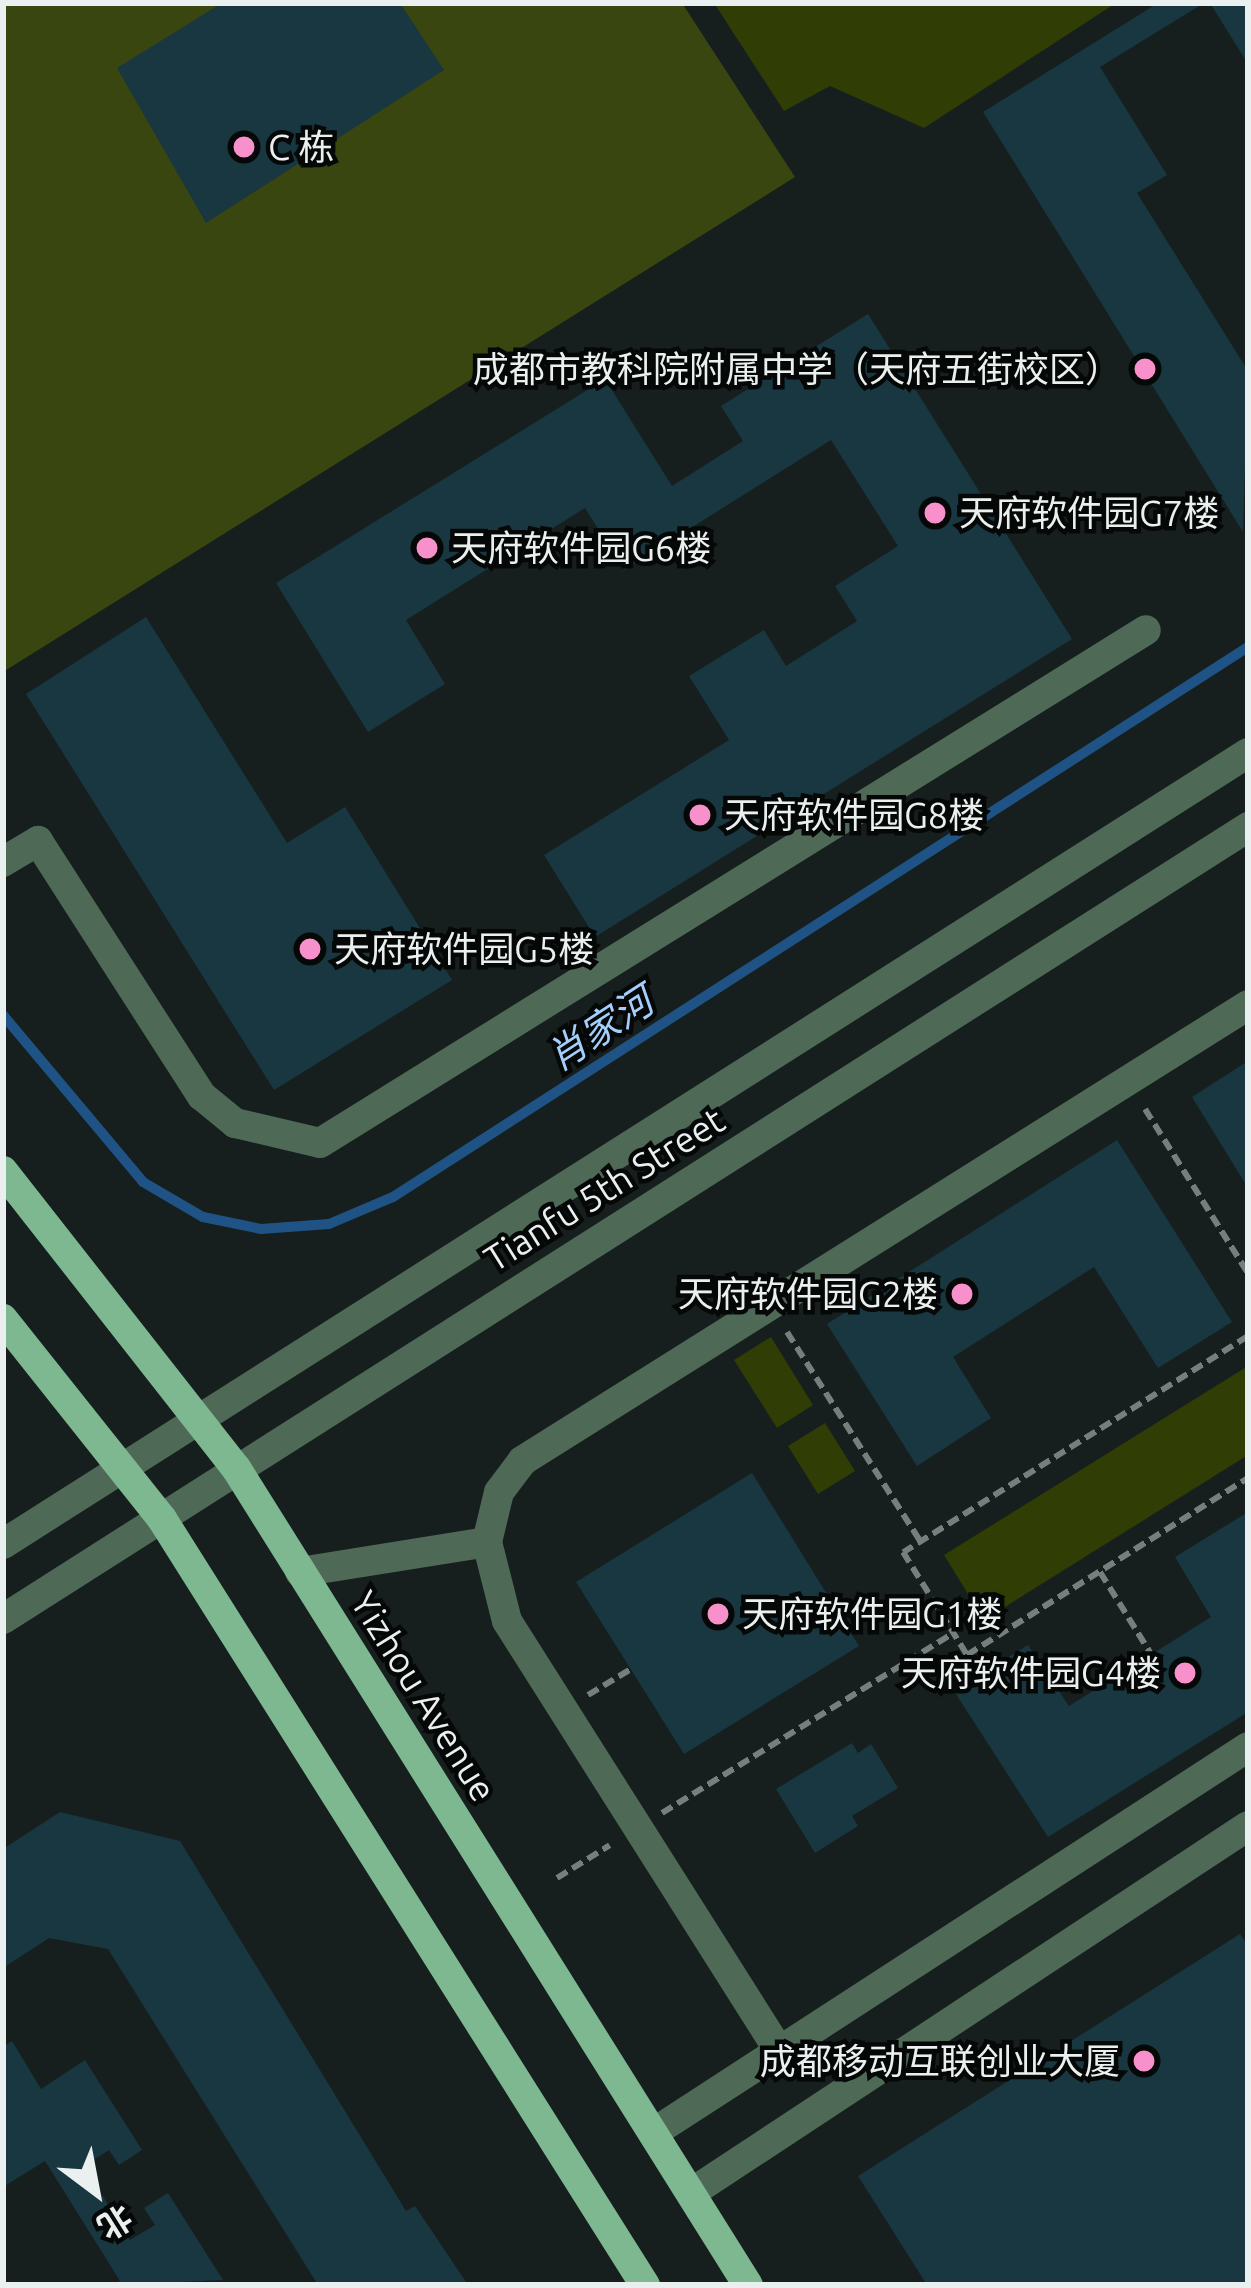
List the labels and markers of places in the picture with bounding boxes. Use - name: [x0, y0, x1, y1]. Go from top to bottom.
- place label: C 栋: [268, 125, 334, 169]
- marker: C 栋: [231, 134, 257, 160]
- place label: 成都市教科院附属中学（天府五街校区）: [473, 347, 1121, 391]
- marker: 成都市教科院附属中学（天府五街校区）: [1132, 356, 1158, 382]
- place label: 天府软件园G7楼: [959, 491, 1219, 535]
- marker: 天府软件园G7楼: [922, 500, 948, 526]
- place label: 天府软件园G6楼: [451, 526, 711, 570]
- marker: 天府软件园G6楼: [414, 535, 440, 561]
- place label: 天府软件园G8楼: [724, 793, 984, 837]
- marker: 天府软件园G8楼: [687, 802, 713, 828]
- place label: 天府软件园G5楼: [334, 927, 594, 971]
- marker: 天府软件园G5楼: [297, 936, 323, 962]
- place label: 天府软件园G2楼: [678, 1272, 938, 1316]
- marker: 天府软件园G2楼: [949, 1281, 975, 1307]
- place label: 天府软件园G1楼: [742, 1592, 1002, 1636]
- marker: 天府软件园G1楼: [705, 1601, 731, 1627]
- place label: 天府软件园G4楼: [901, 1651, 1161, 1695]
- marker: 天府软件园G4楼: [1172, 1660, 1198, 1686]
- place label: 成都移动互联创业大厦: [760, 2039, 1120, 2083]
- marker: 成都移动互联创业大厦: [1131, 2048, 1157, 2074]

